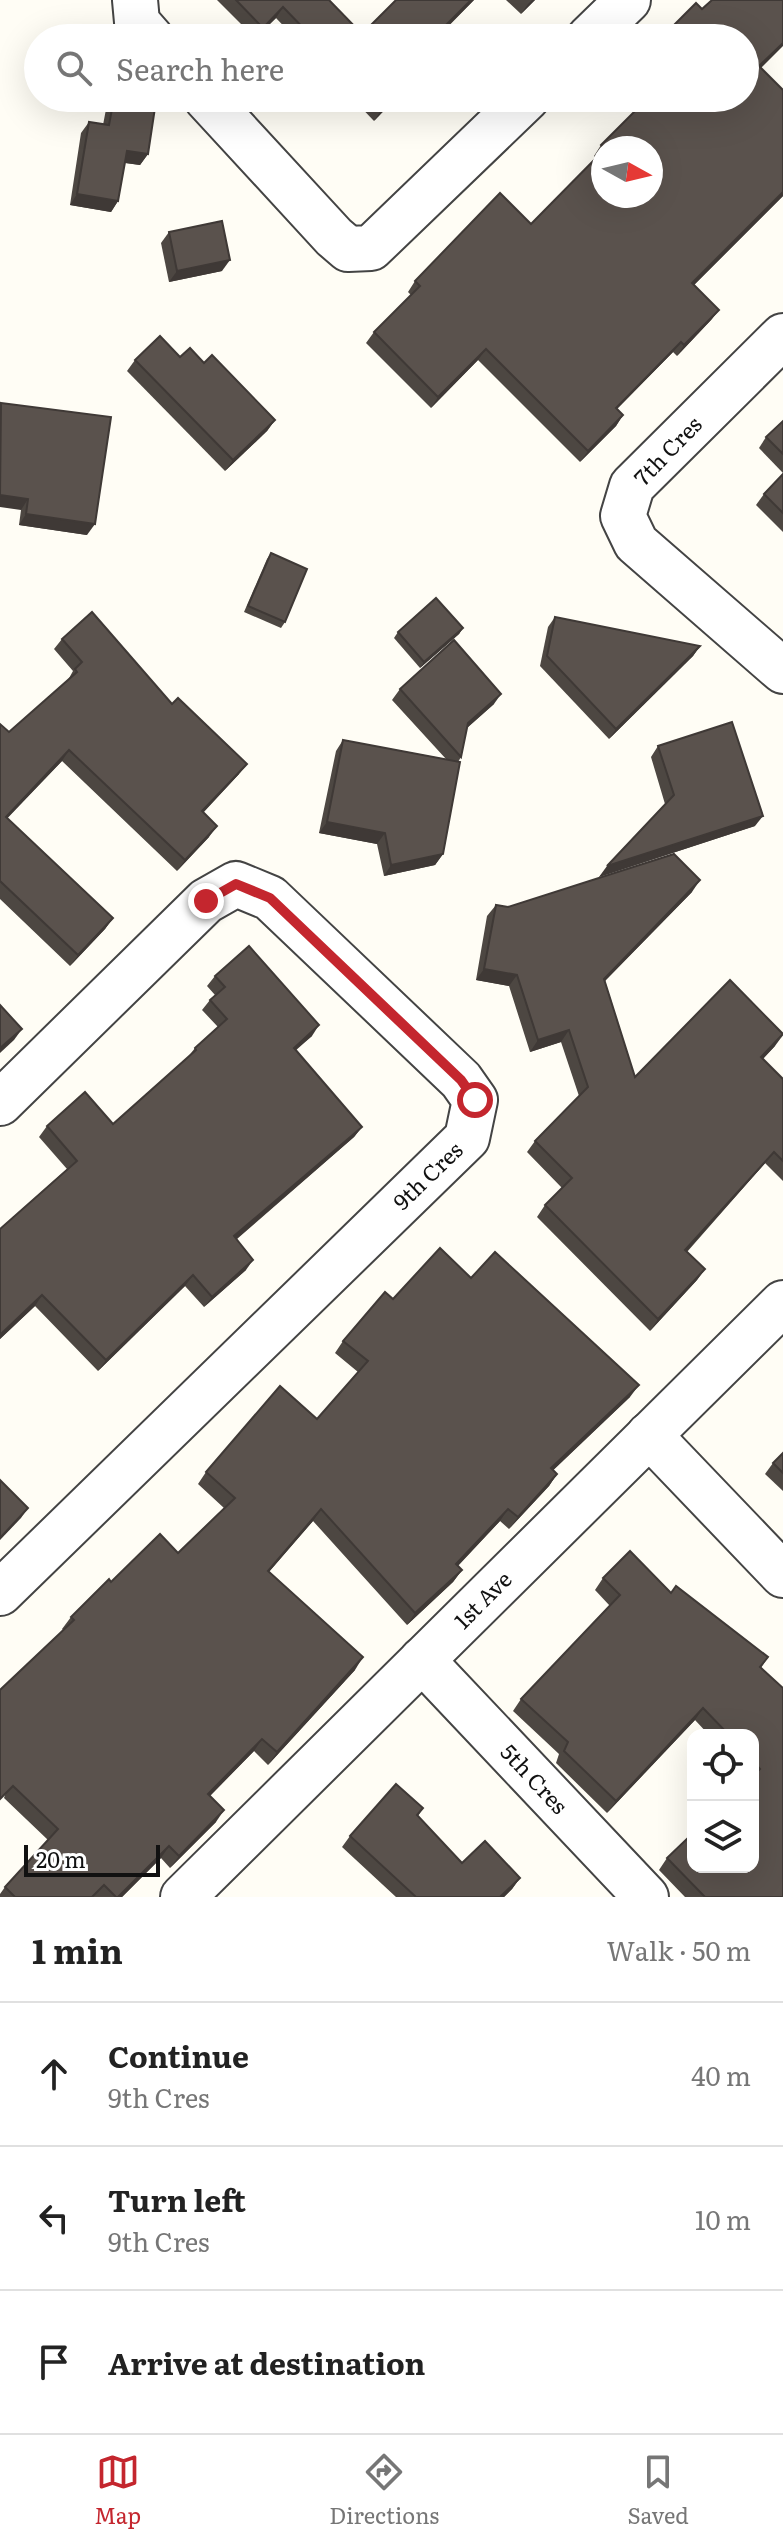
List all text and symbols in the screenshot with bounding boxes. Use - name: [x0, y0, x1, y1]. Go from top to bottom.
- search box: [24, 24, 759, 112]
- icon: search: [52, 46, 96, 90]
- text: Search here: [116, 46, 284, 90]
- north arrow: [591, 136, 663, 208]
- street label: 7th Cres: [625, 408, 709, 492]
- route end: [188, 883, 224, 919]
- route start: [457, 1082, 493, 1118]
- street label: 9th Cres: [385, 1133, 469, 1217]
- street label: 1st Ave: [446, 1563, 518, 1635]
- map controls: [687, 1729, 759, 1873]
- button: locate: [687, 1729, 759, 1801]
- street label: 5th Cres: [494, 1735, 576, 1821]
- button: layers: [687, 1801, 759, 1873]
- scale bar: [24, 1841, 160, 1877]
- text: 20 m: [36, 1842, 86, 1875]
- text: 1 min: [32, 1924, 123, 1974]
- text: Walk · 50 m: [607, 1930, 751, 1969]
- text: Continue: [108, 2033, 249, 2077]
- icon: ahead: [32, 2052, 76, 2096]
- text: 40 m: [691, 2055, 751, 2094]
- text: 9th Cres: [108, 2077, 210, 2116]
- text: Turn left: [108, 2177, 246, 2221]
- icon: left: [32, 2196, 76, 2240]
- text: 10 m: [695, 2199, 751, 2238]
- text: 9th Cres: [108, 2221, 210, 2260]
- icon: arrive: [32, 2340, 76, 2384]
- text: Arrive at destination: [108, 2340, 425, 2384]
- tab: Map: [94, 2450, 141, 2531]
- tab: Directions: [329, 2450, 439, 2531]
- tab: Saved: [628, 2450, 689, 2531]

